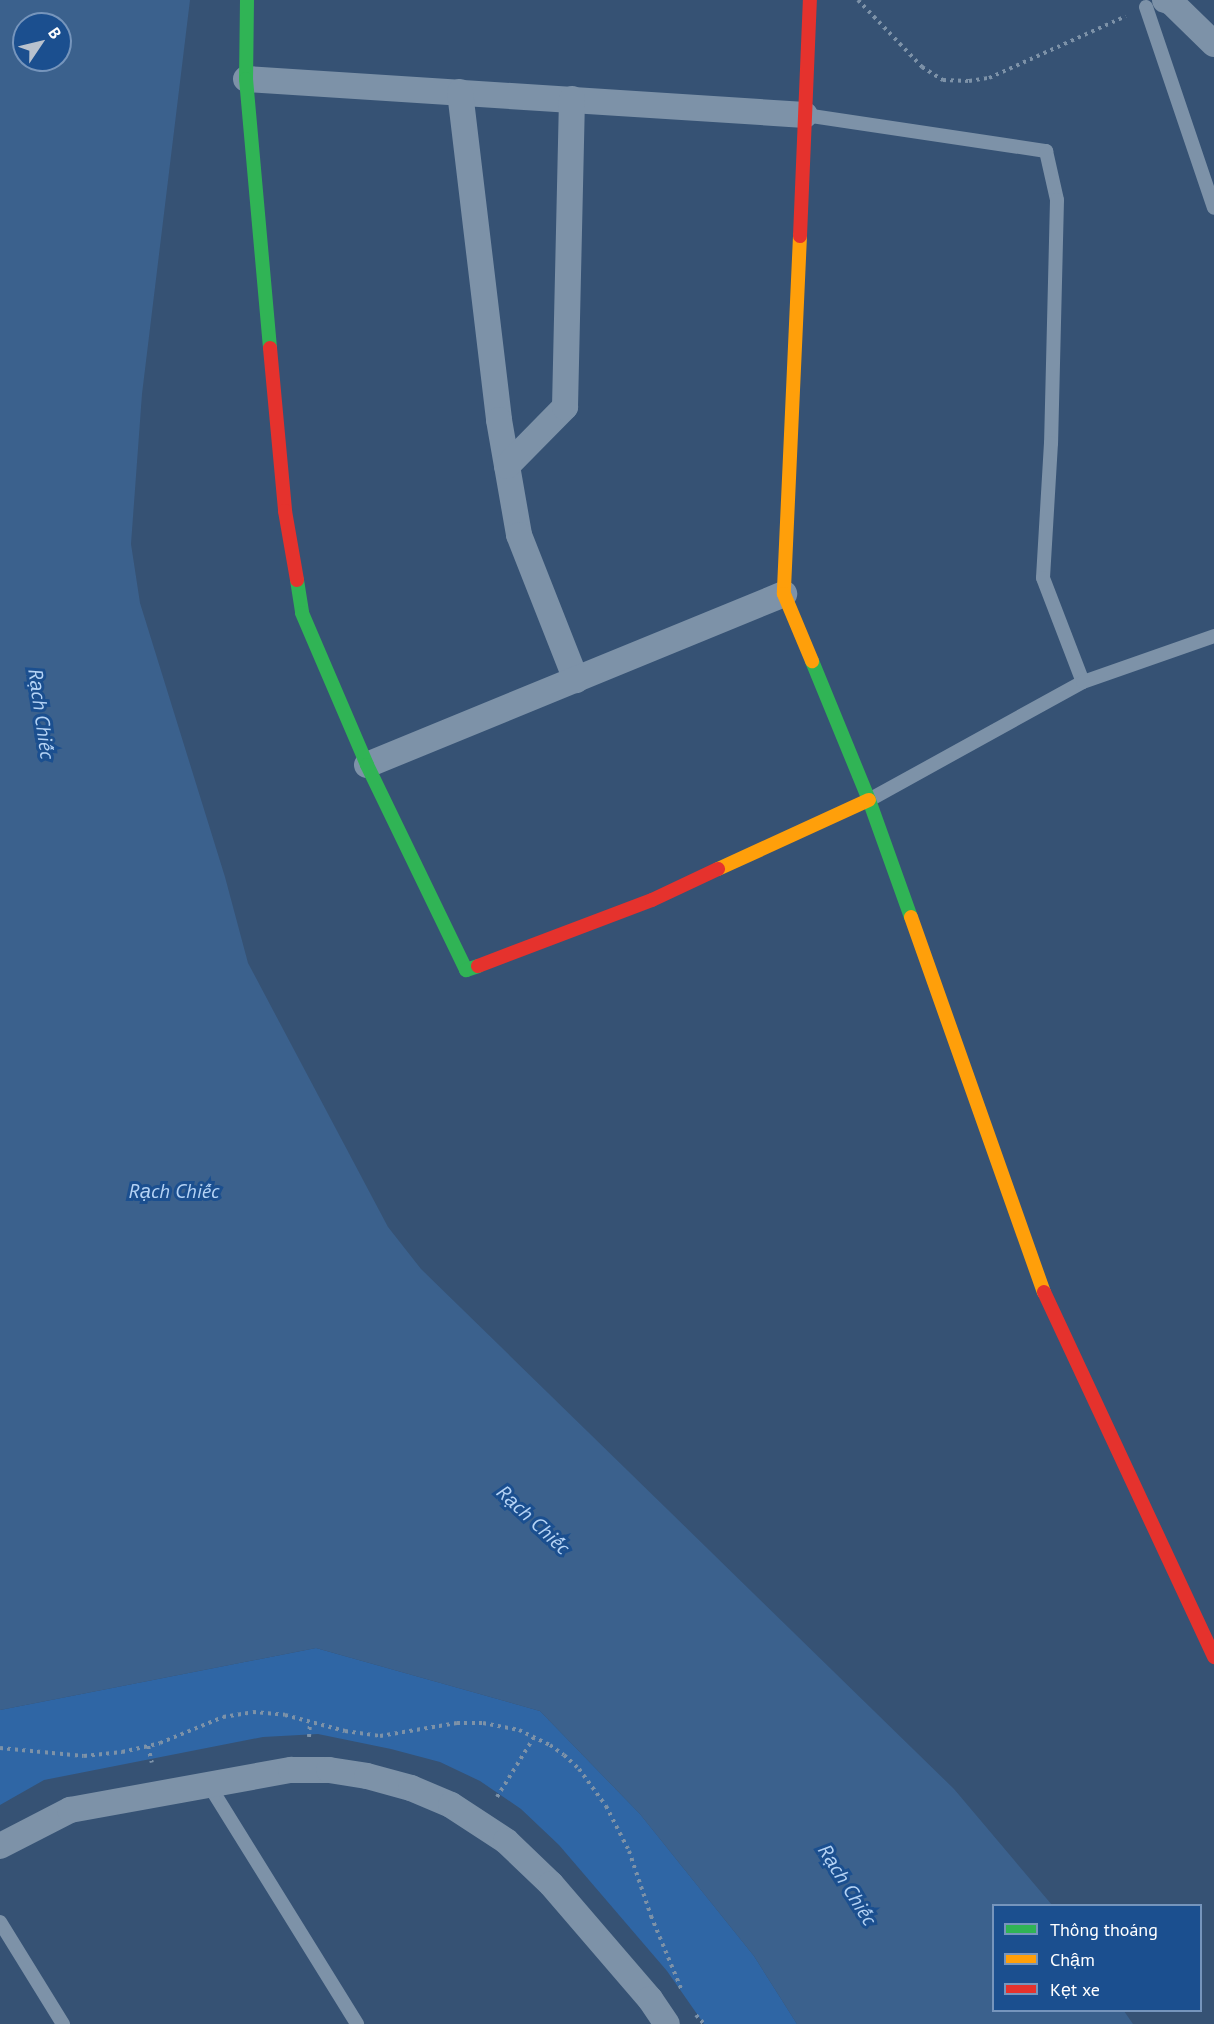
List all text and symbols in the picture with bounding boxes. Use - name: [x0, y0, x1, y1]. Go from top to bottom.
- north arrow: [12, 12, 72, 72]
- text: B: [44, 23, 66, 42]
- water label: Rạch Chiếc: [23, 667, 59, 761]
- water label: Rạch Chiếc: [128, 1179, 220, 1203]
- water label: Rạch Chiếc: [492, 1480, 574, 1560]
- water label: Rạch Chiếc: [813, 1840, 881, 1930]
- legend: [992, 1904, 1202, 2012]
- text: Thông thoáng: [1050, 1918, 1158, 1941]
- text: Chậm: [1050, 1948, 1095, 1971]
- text: Kẹt xe: [1050, 1978, 1100, 2001]

